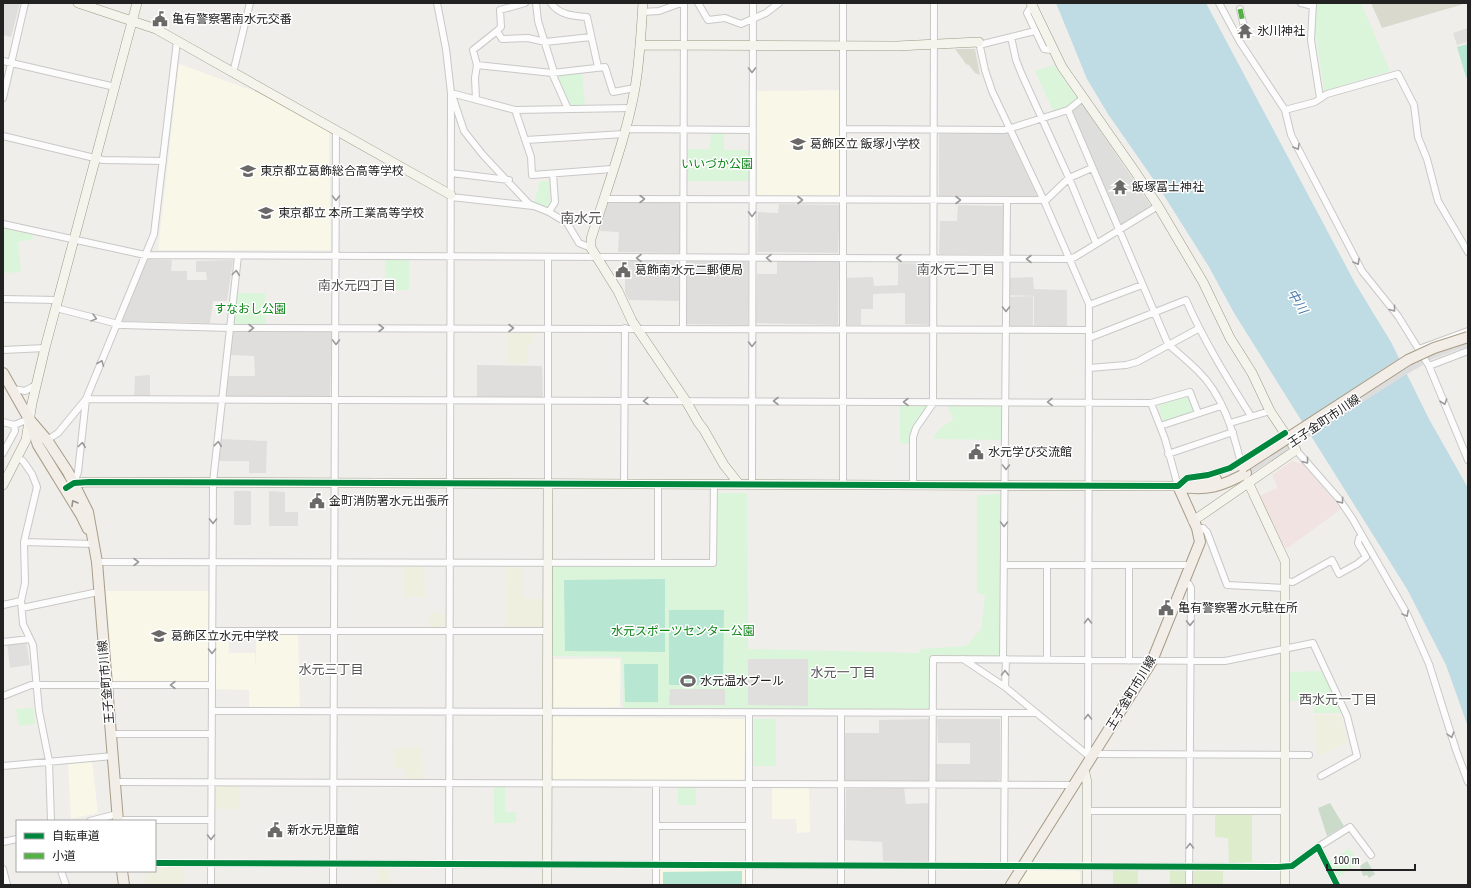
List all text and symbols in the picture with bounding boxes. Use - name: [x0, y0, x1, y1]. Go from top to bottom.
- public building icon: 亀有警察署南水元交番: [151, 10, 169, 28]
- place label: 亀有警察署南水元交番: [172, 11, 292, 26]
- temple icon: 氷川神社: [1236, 22, 1254, 40]
- place label: 氷川神社: [1257, 23, 1305, 38]
- one-way arrow: [748, 67, 756, 73]
- school or university icon: 葛飾区立 飯塚小学校: [789, 135, 807, 153]
- place label: 葛飾区立 飯塚小学校: [810, 136, 921, 151]
- one-way arrow: [1292, 143, 1300, 150]
- park label: いいづか公園: [681, 156, 753, 171]
- school or university icon: 東京都立葛飾総合高等学校: [239, 162, 257, 180]
- place label: 東京都立葛飾総合高等学校: [260, 163, 404, 178]
- temple icon: 飯塚冨士神社: [1111, 178, 1129, 196]
- place label: 飯塚冨士神社: [1132, 179, 1204, 194]
- one-way arrow: [332, 195, 340, 201]
- one-way arrow: [639, 195, 645, 204]
- one-way arrow: [797, 196, 803, 204]
- one-way arrow: [955, 196, 961, 204]
- school or university icon: 東京都立 本所工業高等学校: [257, 204, 275, 222]
- place label: 東京都立 本所工業高等学校: [278, 205, 425, 220]
- district label: 南水元: [560, 209, 602, 227]
- one-way arrow: [748, 211, 756, 217]
- one-way arrow: [636, 254, 642, 262]
- one-way arrow: [766, 254, 772, 262]
- one-way arrow: [896, 254, 902, 262]
- one-way arrow: [1026, 254, 1032, 263]
- one-way arrow: [1353, 258, 1360, 265]
- public building icon: 葛飾南水元二郵便局: [614, 261, 632, 279]
- district label: 南水元二丁目: [917, 261, 995, 278]
- place label: 葛飾南水元二郵便局: [635, 262, 743, 277]
- one-way arrow: [232, 270, 241, 276]
- district label: 南水元四丁目: [318, 277, 396, 294]
- water label: 中川: [1283, 286, 1313, 318]
- park label: すなおし公園: [214, 301, 286, 316]
- one-way arrow: [1389, 305, 1396, 312]
- one-way arrow: [1002, 306, 1010, 312]
- one-way arrow: [90, 313, 97, 322]
- one-way arrow: [248, 324, 254, 332]
- one-way arrow: [378, 324, 384, 332]
- one-way arrow: [508, 324, 514, 332]
- one-way arrow: [332, 339, 340, 345]
- one-way arrow: [748, 341, 756, 347]
- one-way arrow: [96, 360, 104, 368]
- street label: 王子金町市川線: [1285, 391, 1363, 450]
- one-way arrow: [643, 397, 649, 405]
- one-way arrow: [773, 397, 779, 405]
- one-way arrow: [903, 398, 909, 406]
- one-way arrow: [1047, 398, 1053, 406]
- one-way arrow: [1440, 398, 1448, 405]
- one-way arrow: [213, 441, 222, 447]
- one-way arrow: [77, 442, 86, 448]
- public building icon: 水元学び交流館: [967, 443, 985, 461]
- place label: 水元学び交流館: [988, 444, 1072, 459]
- one-way arrow: [1301, 457, 1308, 464]
- one-way arrow: [1002, 464, 1010, 470]
- public building icon: 金町消防署水元出張所: [308, 492, 326, 510]
- place label: 金町消防署水元出張所: [329, 493, 449, 508]
- one-way arrow: [1336, 497, 1343, 504]
- one-way arrow: [72, 500, 79, 507]
- one-way arrow: [209, 518, 217, 524]
- one-way arrow: [1000, 521, 1008, 527]
- one-way arrow: [133, 558, 139, 566]
- public building icon: 亀有警察署水元駐在所: [1157, 599, 1175, 617]
- place label: 亀有警察署水元駐在所: [1178, 600, 1298, 615]
- one-way arrow: [1401, 610, 1409, 617]
- one-way arrow: [1084, 618, 1092, 624]
- one-way arrow: [1186, 620, 1194, 626]
- park label: 水元スポーツセンター公園: [611, 623, 755, 638]
- school or university icon: 葛飾区立水元中学校: [150, 627, 168, 645]
- place label: 葛飾区立水元中学校: [171, 628, 279, 643]
- street label: 王子金町市川線: [94, 640, 117, 725]
- one-way arrow: [208, 648, 216, 654]
- street label: 王子金町市川線: [1103, 653, 1159, 733]
- district label: 水元三丁目: [298, 661, 364, 678]
- district label: 水元一丁目: [810, 664, 876, 681]
- one-way arrow: [1001, 670, 1010, 676]
- sports icon: 水元温水プール: [679, 672, 697, 690]
- place label: 水元温水プール: [700, 673, 784, 688]
- one-way arrow: [170, 681, 176, 689]
- district label: 西水元一丁目: [1299, 691, 1377, 708]
- one-way arrow: [1084, 714, 1092, 720]
- one-way arrow: [1447, 732, 1455, 738]
- legend: [16, 820, 156, 872]
- public building icon: 新水元児童館: [266, 821, 284, 839]
- place label: 新水元児童館: [287, 822, 359, 837]
- text: 自転車道: [52, 828, 100, 843]
- one-way arrow: [207, 834, 215, 840]
- one-way arrow: [1186, 843, 1194, 849]
- scale bar: [1327, 846, 1415, 872]
- text: 小道: [52, 848, 76, 863]
- text: 100 m: [1333, 852, 1360, 867]

